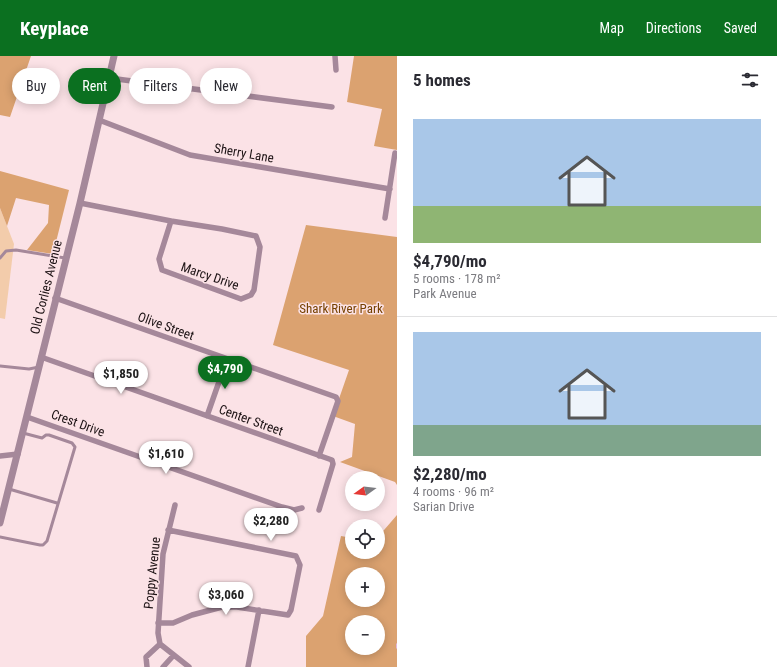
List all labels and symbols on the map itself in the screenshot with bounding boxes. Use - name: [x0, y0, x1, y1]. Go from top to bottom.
- street label: Sherry Lane: [213, 140, 275, 166]
- street label: Old Corlies Avenue: [27, 238, 65, 336]
- street label: Marcy Drive: [179, 259, 241, 293]
- park label: Shark River Park: [299, 301, 383, 316]
- street label: Olive Street: [136, 309, 196, 343]
- pin: $4,790: [192, 356, 258, 390]
- pin: $1,850: [88, 361, 154, 395]
- street label: Center Street: [217, 401, 285, 439]
- street label: Crest Drive: [49, 406, 107, 440]
- pin: $1,610: [133, 441, 199, 475]
- north arrow: [345, 471, 385, 511]
- pin: $2,280: [238, 508, 304, 542]
- street label: Poppy Avenue: [141, 536, 163, 610]
- pin: $3,060: [193, 582, 259, 616]

